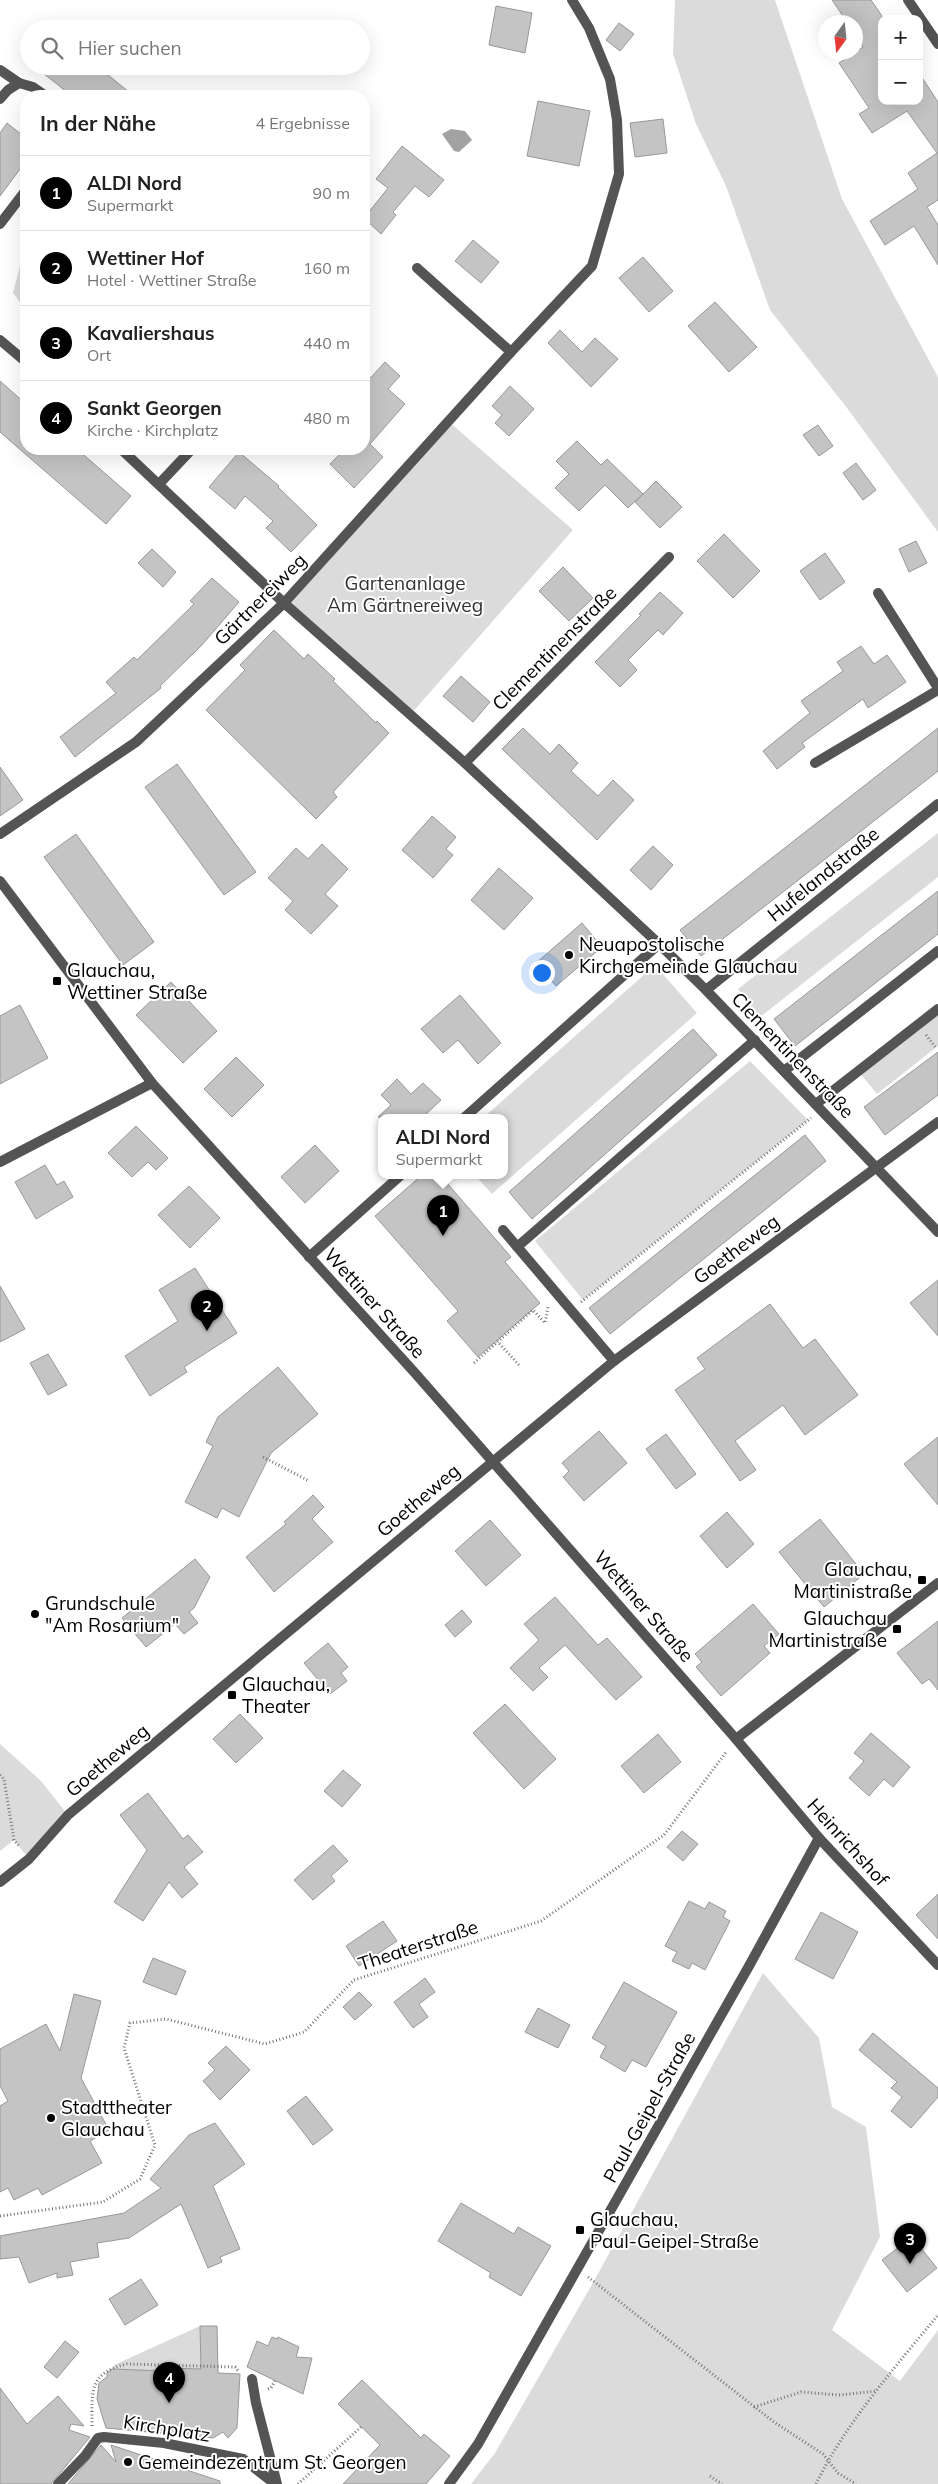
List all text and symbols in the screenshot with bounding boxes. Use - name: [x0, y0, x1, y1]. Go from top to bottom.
- north arrow: [818, 15, 863, 60]
- map controls: [878, 15, 923, 105]
- button: +: [878, 15, 923, 60]
- search box: [20, 20, 370, 75]
- icon: search: [38, 34, 66, 62]
- text: Hier suchen: [78, 36, 182, 60]
- button: −: [878, 60, 923, 105]
- text: In der Nähe: [40, 110, 156, 136]
- text: 4 Ergebnisse: [255, 113, 350, 133]
- text: ALDI Nord: [87, 171, 182, 195]
- text: 1: [51, 183, 61, 203]
- text: 90 m: [313, 183, 350, 203]
- text: Supermarkt: [87, 195, 173, 215]
- text: Wettiner Hof: [87, 246, 204, 270]
- text: 2: [51, 258, 61, 278]
- text: 160 m: [303, 258, 350, 278]
- text: Hotel · Wettiner Straße: [87, 270, 257, 290]
- text: Kavaliershaus: [87, 321, 215, 345]
- text: 3: [51, 333, 61, 353]
- text: 440 m: [303, 333, 350, 353]
- text: Ort: [87, 345, 111, 365]
- text: Sankt Georgen: [87, 396, 222, 420]
- text: 4: [51, 408, 61, 428]
- text: 480 m: [303, 408, 350, 428]
- text: Kirche · Kirchplatz: [87, 420, 219, 440]
- street label: Gärtnereiweg: [209, 548, 311, 650]
- park label: Gartenanlage Am Gärtnereiweg: [327, 571, 483, 617]
- street label: Clementinenstraße: [487, 581, 621, 715]
- street label: Hufelandstraße: [762, 822, 884, 926]
- place label: Neuapostolische Kirchgemeinde Glauchau: [579, 932, 798, 978]
- marker: Neuapostolische Kirchgemeinde Glauchau: [563, 949, 575, 961]
- place label: Glauchau, Wettiner Straße: [67, 958, 207, 1004]
- your location: [529, 960, 555, 986]
- marker: Glauchau, Wettiner Straße: [51, 975, 63, 987]
- street label: Clementinenstraße: [727, 987, 859, 1123]
- popup: [378, 1114, 508, 1179]
- text: ALDI Nord: [396, 1125, 490, 1149]
- text: Supermarkt: [396, 1149, 482, 1169]
- pin: 1: [427, 1195, 459, 1236]
- street label: Goetheweg: [688, 1209, 784, 1289]
- street label: Wettiner Straße: [319, 1243, 431, 1363]
- pin: 2: [191, 1290, 223, 1331]
- street label: Goetheweg: [372, 1458, 464, 1542]
- street label: Wettiner Straße: [589, 1545, 699, 1667]
- place label: Glauchau, Martinistraße: [794, 1557, 912, 1603]
- marker: Glauchau, Martinistraße: [916, 1574, 928, 1586]
- place label: Grundschule "Am Rosarium": [45, 1591, 179, 1637]
- place label: Glauchau Martinistraße: [769, 1606, 887, 1652]
- marker: Grundschule "Am Rosarium": [29, 1608, 41, 1620]
- marker: Glauchau Martinistraße: [891, 1623, 903, 1635]
- place label: Glauchau, Theater: [242, 1672, 330, 1718]
- marker: Glauchau, Theater: [226, 1689, 238, 1701]
- street label: Goetheweg: [61, 1718, 153, 1802]
- street label: Heinrichshof: [802, 1793, 894, 1891]
- street label: Theaterstraße: [355, 1914, 481, 1976]
- street label: Paul-Geipel-Straße: [598, 2027, 700, 2187]
- place label: Stadttheater Glauchau: [61, 2095, 172, 2141]
- marker: Stadttheater Glauchau: [45, 2112, 57, 2124]
- place label: Glauchau, Paul-Geipel-Straße: [590, 2207, 759, 2253]
- pin: 3: [894, 2223, 926, 2264]
- marker: Glauchau, Paul-Geipel-Straße: [574, 2224, 586, 2236]
- pin: 4: [153, 2362, 185, 2403]
- street label: Kirchplatz: [122, 2409, 212, 2447]
- place label: Gemeindezentrum St. Georgen: [138, 2450, 407, 2474]
- marker: Gemeindezentrum St. Georgen: [122, 2456, 134, 2468]

